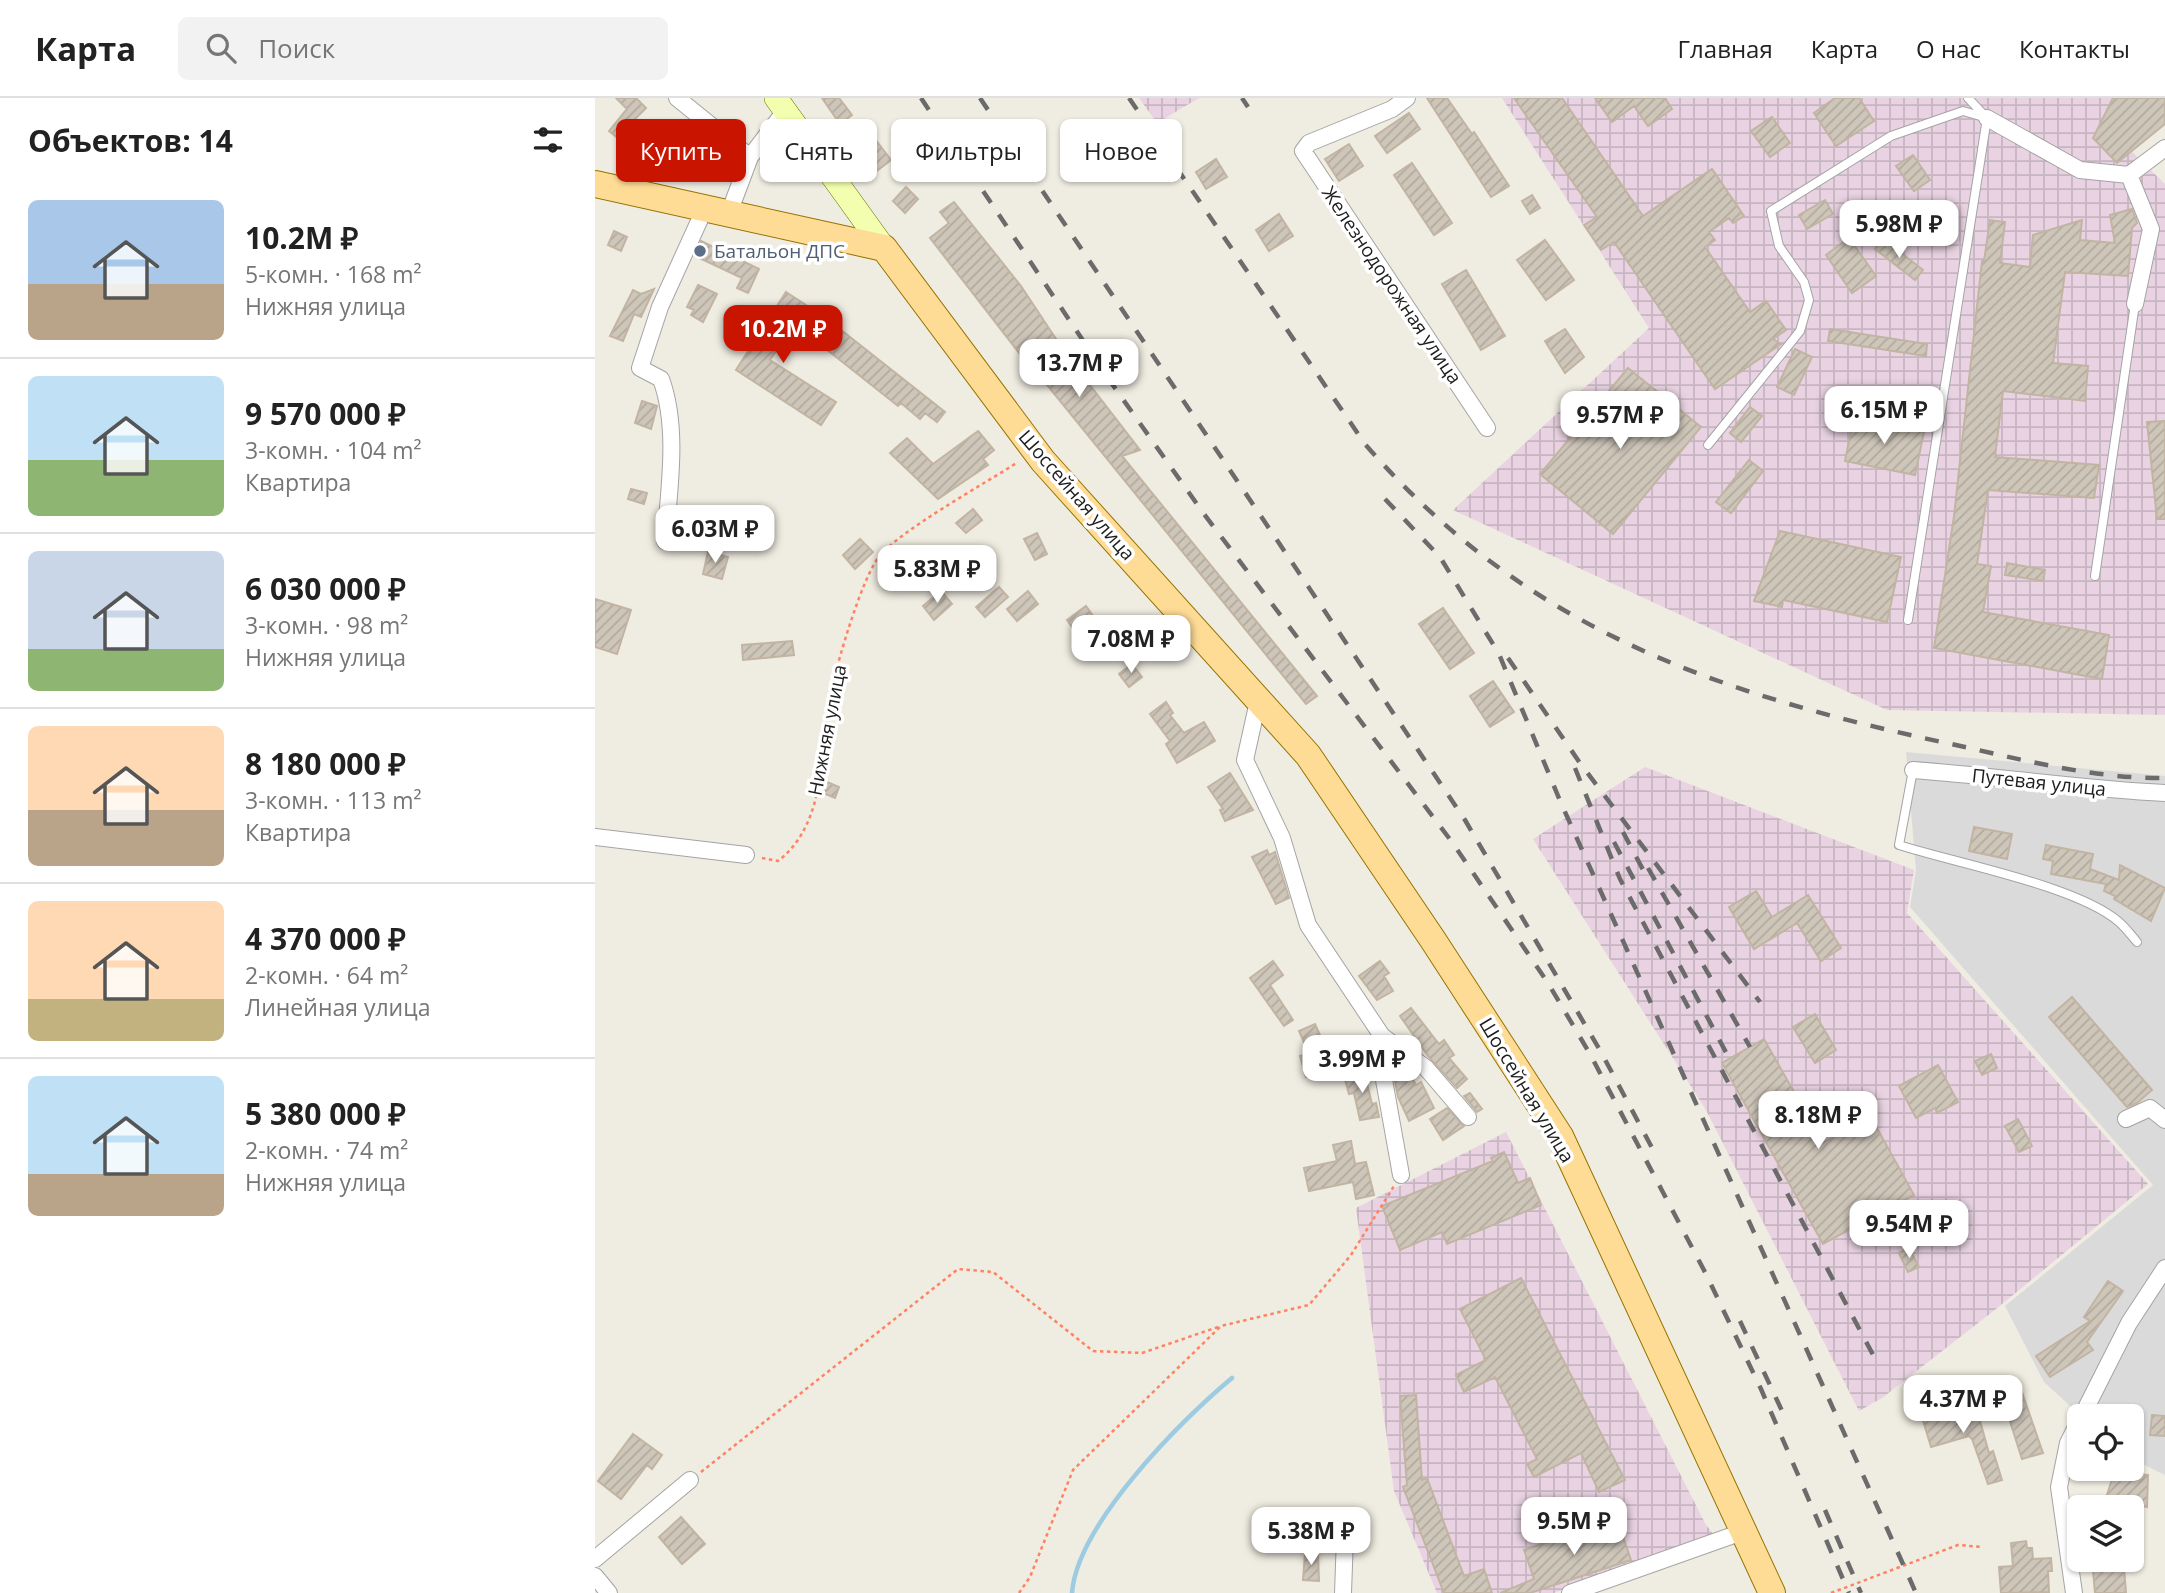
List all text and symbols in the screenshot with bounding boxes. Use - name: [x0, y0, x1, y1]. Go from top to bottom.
- search box: [178, 17, 668, 80]
- text: Карта: [35, 26, 136, 71]
- icon: search: [202, 29, 240, 67]
- text: Поиск: [258, 30, 335, 66]
- text: Главная: [1678, 32, 1773, 65]
- text: Карта: [1811, 32, 1878, 65]
- text: О нас: [1916, 32, 1981, 65]
- text: Контакты: [2019, 32, 2130, 65]
- chip: Купить: [616, 119, 746, 182]
- chip: Снять: [760, 119, 877, 182]
- chip: Фильтры: [891, 119, 1046, 182]
- chip: Новое: [1060, 119, 1182, 182]
- text: Объектов: 14: [28, 120, 233, 161]
- icon: filters: [529, 121, 567, 159]
- street label: Железнодорожная улица: [1316, 181, 1468, 389]
- pin: 5.98M ₽: [1834, 200, 1964, 260]
- text: 5.98M ₽: [1855, 207, 1943, 239]
- text: 10.2M ₽: [245, 217, 359, 258]
- icon: home: [84, 228, 168, 312]
- place label: Батальон ДПС: [714, 238, 845, 264]
- marker: Батальон ДПС: [692, 243, 708, 259]
- text: 5-комн. · 168 m²: [245, 258, 421, 290]
- text: Нижняя улица: [245, 290, 406, 322]
- pin: 10.2M ₽: [718, 306, 848, 365]
- text: 10.2M ₽: [739, 312, 827, 344]
- pin: 13.7M ₽: [1014, 340, 1144, 399]
- text: 13.7M ₽: [1035, 346, 1123, 378]
- pin: 6.15M ₽: [1819, 386, 1949, 446]
- pin: 9.57M ₽: [1555, 392, 1685, 451]
- text: 9 570 000 ₽: [245, 393, 406, 434]
- text: 6.15M ₽: [1840, 393, 1928, 425]
- text: 9.57M ₽: [1576, 398, 1664, 430]
- icon: home: [84, 404, 168, 488]
- street label: Шоссейная улица: [1013, 424, 1141, 566]
- text: 3-комн. · 104 m²: [245, 434, 421, 466]
- text: Квартира: [245, 466, 351, 498]
- pin: 6.03M ₽: [650, 505, 780, 565]
- text: 6.03M ₽: [671, 512, 759, 544]
- pin: 5.83M ₽: [872, 546, 1002, 605]
- text: 5.83M ₽: [893, 552, 981, 584]
- text: 6 030 000 ₽: [245, 568, 406, 609]
- icon: home: [84, 579, 168, 663]
- text: 3-комн. · 98 m²: [245, 609, 408, 641]
- pin: 7.08M ₽: [1066, 616, 1196, 675]
- text: 7.08M ₽: [1087, 622, 1175, 654]
- text: Нижняя улица: [245, 641, 406, 673]
- street label: Нижняя улица: [802, 662, 852, 798]
- text: 8 180 000 ₽: [245, 743, 406, 784]
- icon: home: [84, 754, 168, 838]
- street label: Путевая улица: [1971, 762, 2107, 802]
- text: 3-комн. · 113 m²: [245, 784, 421, 816]
- text: Квартира: [245, 816, 351, 848]
- text: 4 370 000 ₽: [245, 918, 406, 959]
- icon: home: [84, 929, 168, 1013]
- text: 2-комн. · 64 m²: [245, 959, 408, 991]
- text: Линейная улица: [245, 991, 430, 1023]
- street label: Шоссейная улица: [1473, 1013, 1581, 1167]
- pin: 3.99M ₽: [1297, 1035, 1427, 1095]
- text: 3.99M ₽: [1318, 1042, 1406, 1074]
- pin: 8.18M ₽: [1753, 1091, 1883, 1151]
- text: 5 380 000 ₽: [245, 1093, 406, 1134]
- text: 8.18M ₽: [1774, 1098, 1862, 1130]
- icon: home: [84, 1104, 168, 1188]
- text: 2-комн. · 74 m²: [245, 1134, 408, 1166]
- text: Нижняя улица: [245, 1166, 406, 1198]
- pin: 9.54M ₽: [1844, 1200, 1974, 1260]
- text: 9.54M ₽: [1865, 1207, 1953, 1239]
- pin: 4.37M ₽: [1898, 1376, 2028, 1435]
- text: 4.37M ₽: [1919, 1382, 2007, 1414]
- map controls: [2067, 1404, 2144, 1572]
- button: locate: [2067, 1404, 2144, 1481]
- button: layers: [2067, 1495, 2144, 1572]
- pin: 9.5M ₽: [1517, 1498, 1631, 1557]
- text: 9.5M ₽: [1537, 1504, 1611, 1536]
- pin: 5.38M ₽: [1246, 1508, 1376, 1567]
- text: 5.38M ₽: [1267, 1514, 1355, 1546]

